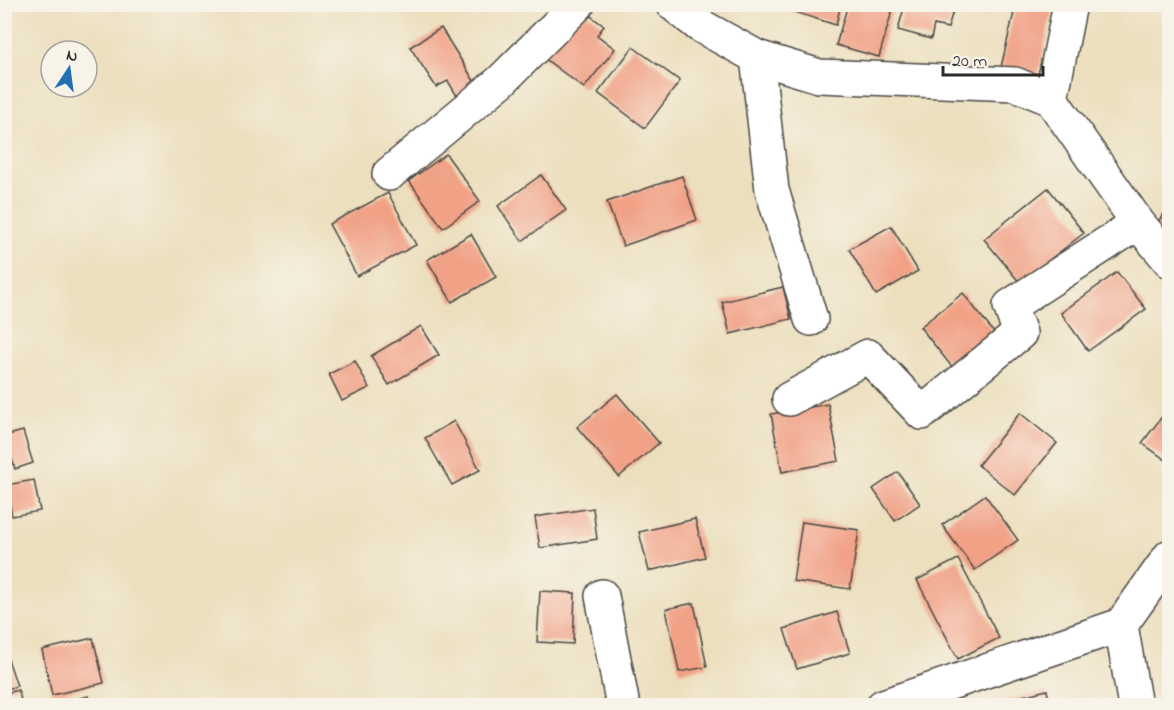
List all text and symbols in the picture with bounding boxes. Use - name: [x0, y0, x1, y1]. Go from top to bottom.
- north arrow: [39, 39, 99, 99]
- scale bar: [943, 39, 1044, 77]
- text: N: [64, 43, 80, 69]
- text: 20 m: [952, 49, 987, 75]

